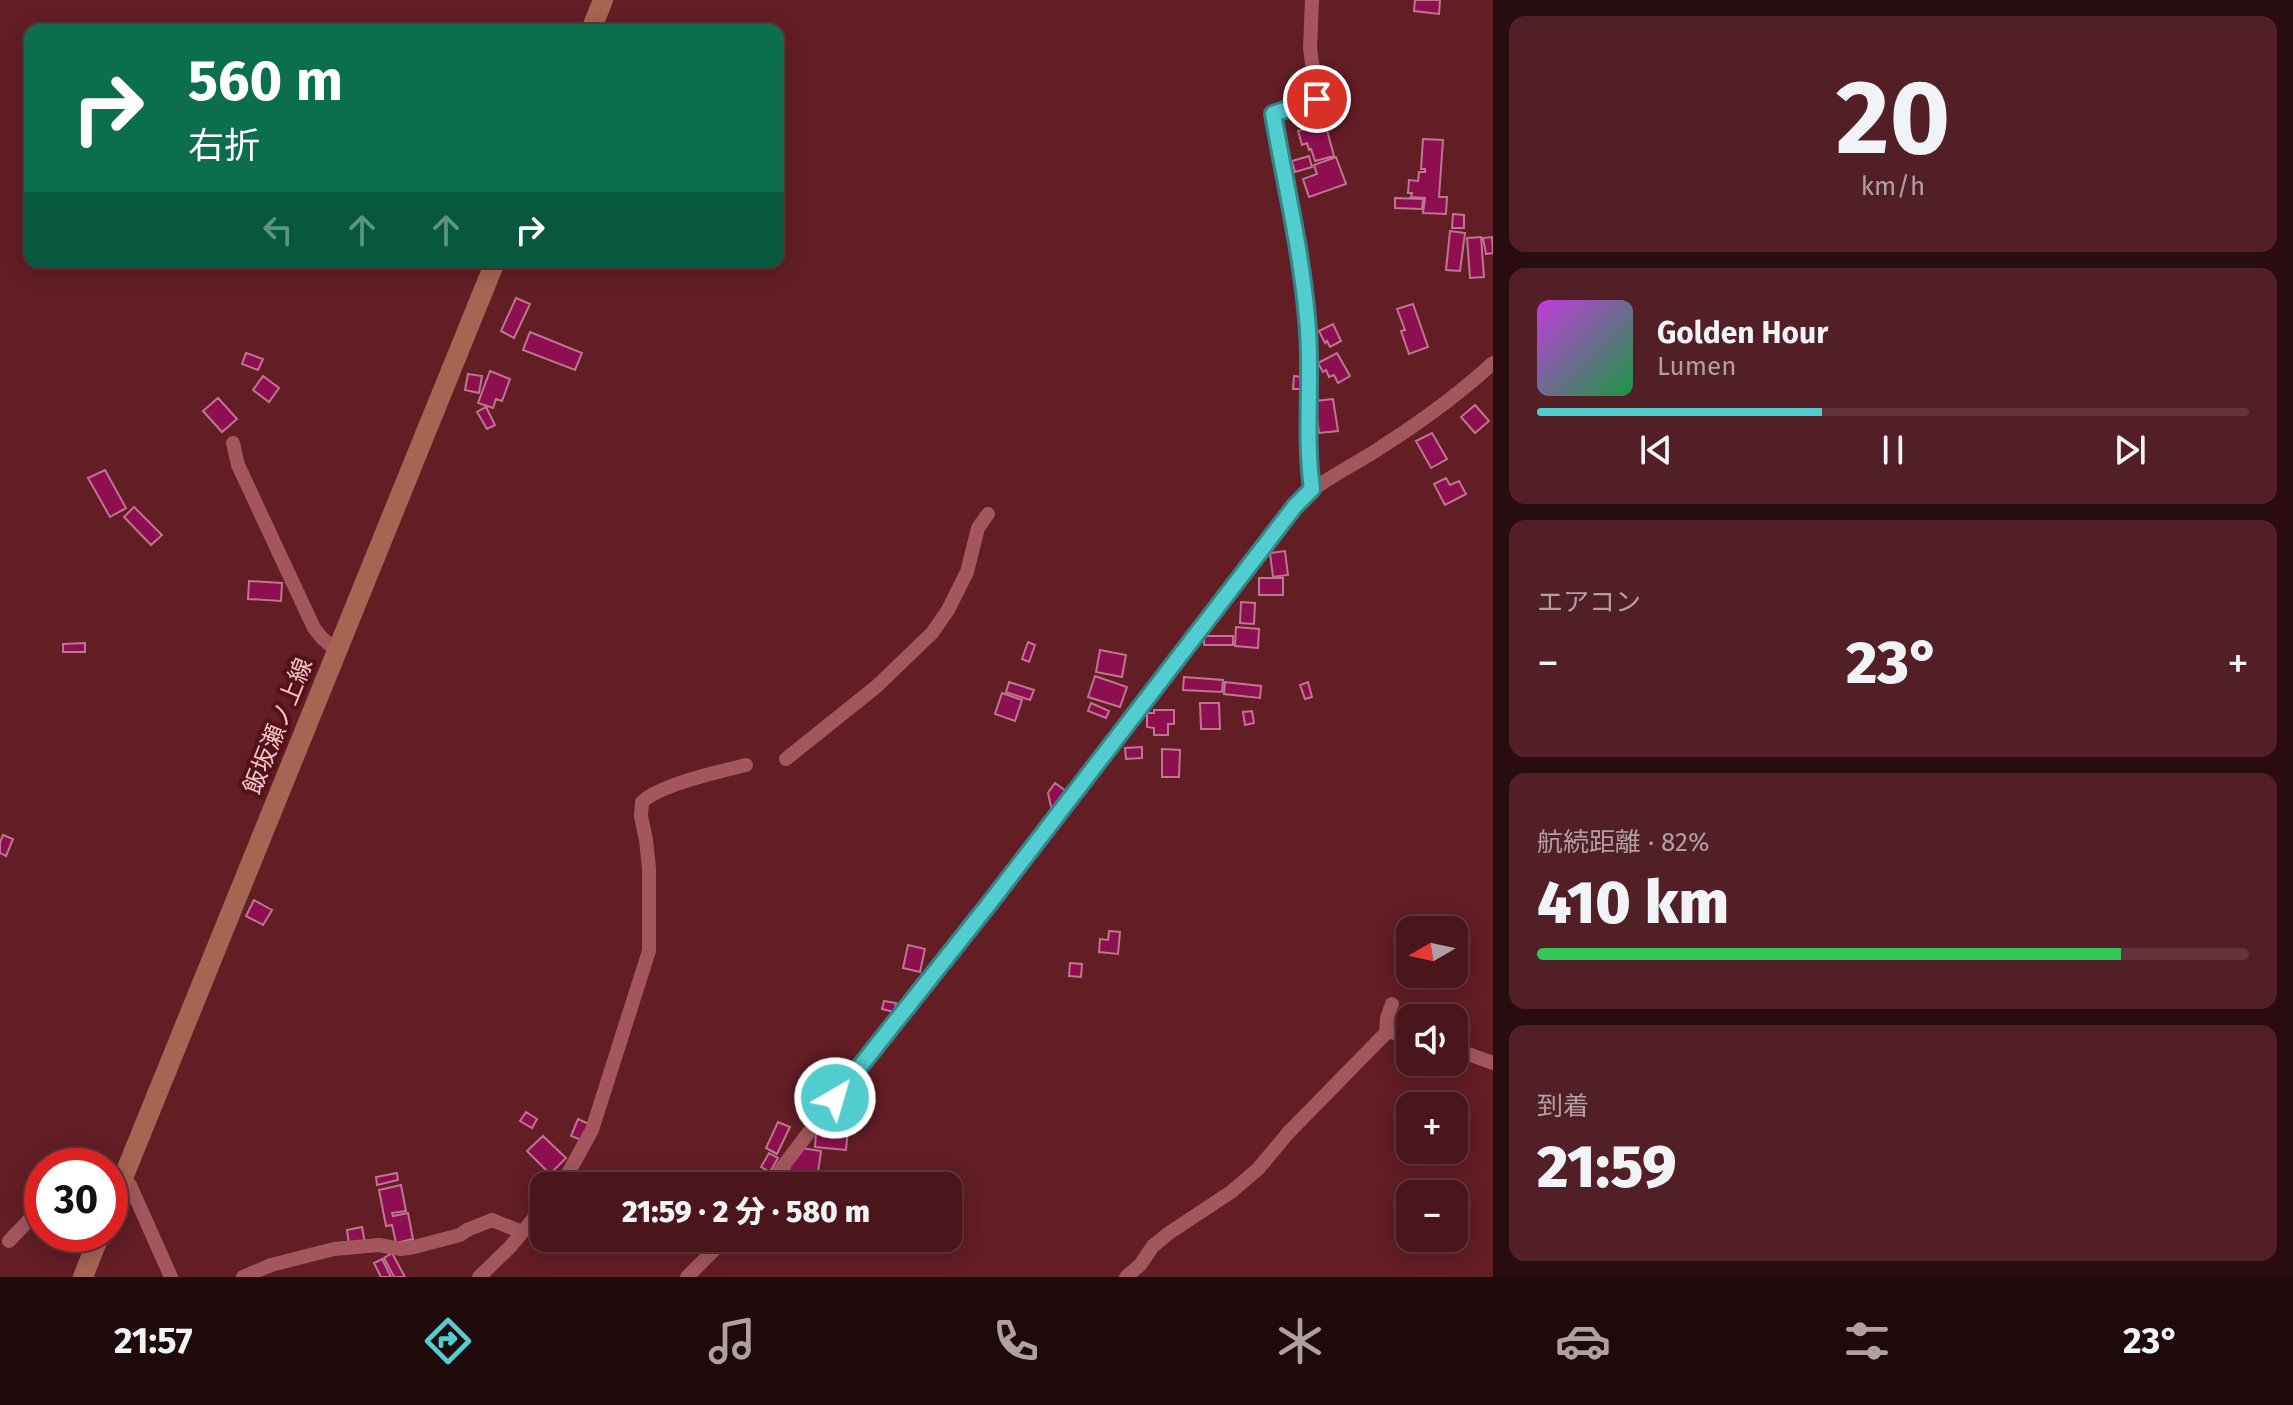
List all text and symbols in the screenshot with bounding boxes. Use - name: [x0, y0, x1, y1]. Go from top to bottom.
- text: 560 m: [188, 48, 343, 115]
- icon: right: [56, 56, 160, 160]
- text: 20: [1836, 56, 1950, 181]
- pin: [1283, 65, 1351, 133]
- icon: arrive: [1295, 77, 1339, 121]
- text: 右折: [188, 124, 260, 168]
- text: km/h: [1861, 171, 1925, 202]
- icon: left: [256, 208, 300, 252]
- icon: ahead: [340, 208, 384, 252]
- icon: ahead: [424, 208, 468, 252]
- icon: right: [508, 208, 552, 252]
- text: Golden Hour: [1657, 315, 1828, 351]
- text: Lumen: [1657, 351, 1736, 382]
- icon: previous: [1634, 428, 1678, 472]
- icon: pause: [1871, 428, 1915, 472]
- icon: next: [2108, 428, 2152, 472]
- text: エアコン: [1537, 587, 1641, 618]
- text: 23°: [1846, 627, 1940, 699]
- text: −: [1537, 637, 1559, 690]
- text: +: [2227, 637, 2249, 690]
- street label: 飯坂瀬ノ上線: [238, 654, 318, 798]
- text: 航続距離 · 82%: [1537, 827, 1709, 858]
- text: 410 km: [1537, 867, 1729, 939]
- north arrow: [1396, 916, 1468, 988]
- map controls: [1396, 916, 1468, 1252]
- button: sound: [1396, 1004, 1468, 1076]
- position arrow: [793, 1056, 877, 1140]
- text: 到着: [1537, 1091, 1589, 1122]
- button: +: [1396, 1092, 1468, 1164]
- text: 21:59: [1537, 1131, 1677, 1203]
- speed limit sign: 30: [24, 1148, 128, 1252]
- button: −: [1396, 1180, 1468, 1252]
- text: 21:59 · 2 分 · 580 m: [622, 1194, 870, 1230]
- icon: directions: [420, 1313, 476, 1369]
- icon: music: [704, 1313, 760, 1369]
- icon: phone: [988, 1313, 1044, 1369]
- icon: climate: [1272, 1313, 1328, 1369]
- icon: car: [1555, 1313, 1611, 1369]
- icon: filters: [1839, 1313, 1895, 1369]
- text: 21:57: [114, 1319, 192, 1363]
- text: 23°: [2123, 1319, 2179, 1363]

